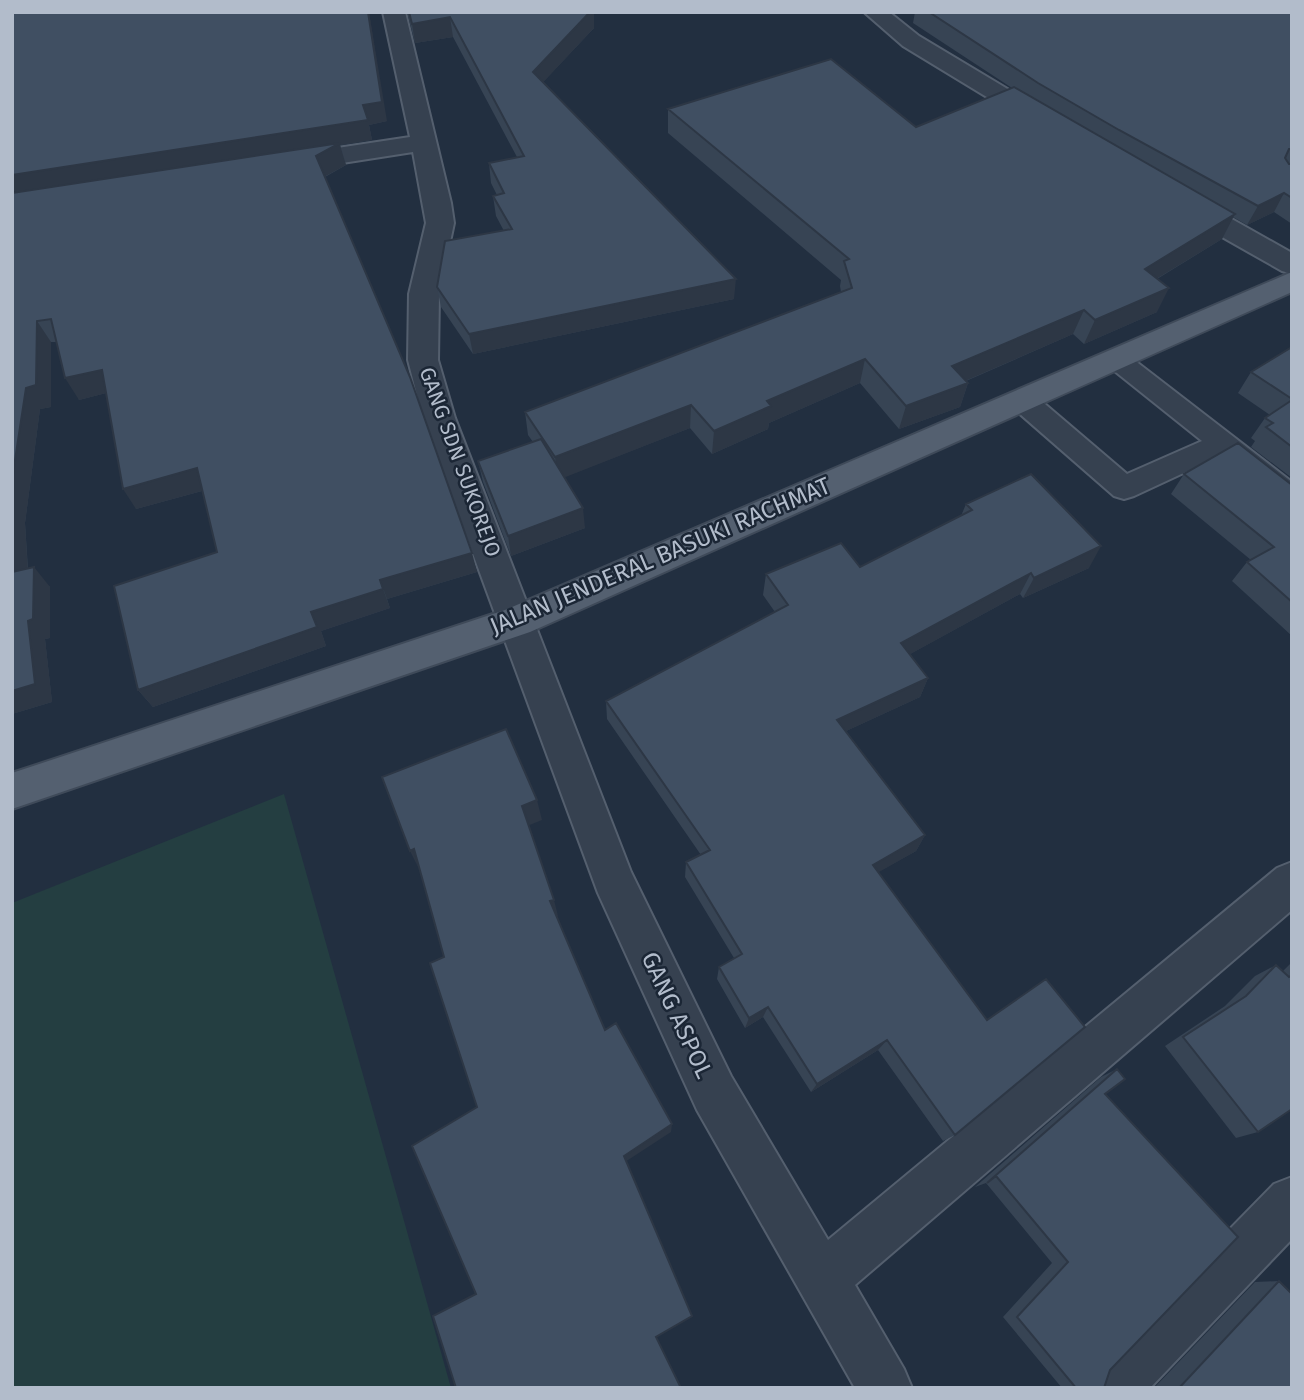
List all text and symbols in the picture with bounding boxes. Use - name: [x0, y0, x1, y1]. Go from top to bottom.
- street label: GANG SDN SUKOREJO: [414, 364, 506, 560]
- street label: JALAN JENDERAL BASUKI RACHMAT: [486, 471, 835, 641]
- street label: GANG ASPOL: [636, 947, 718, 1083]

